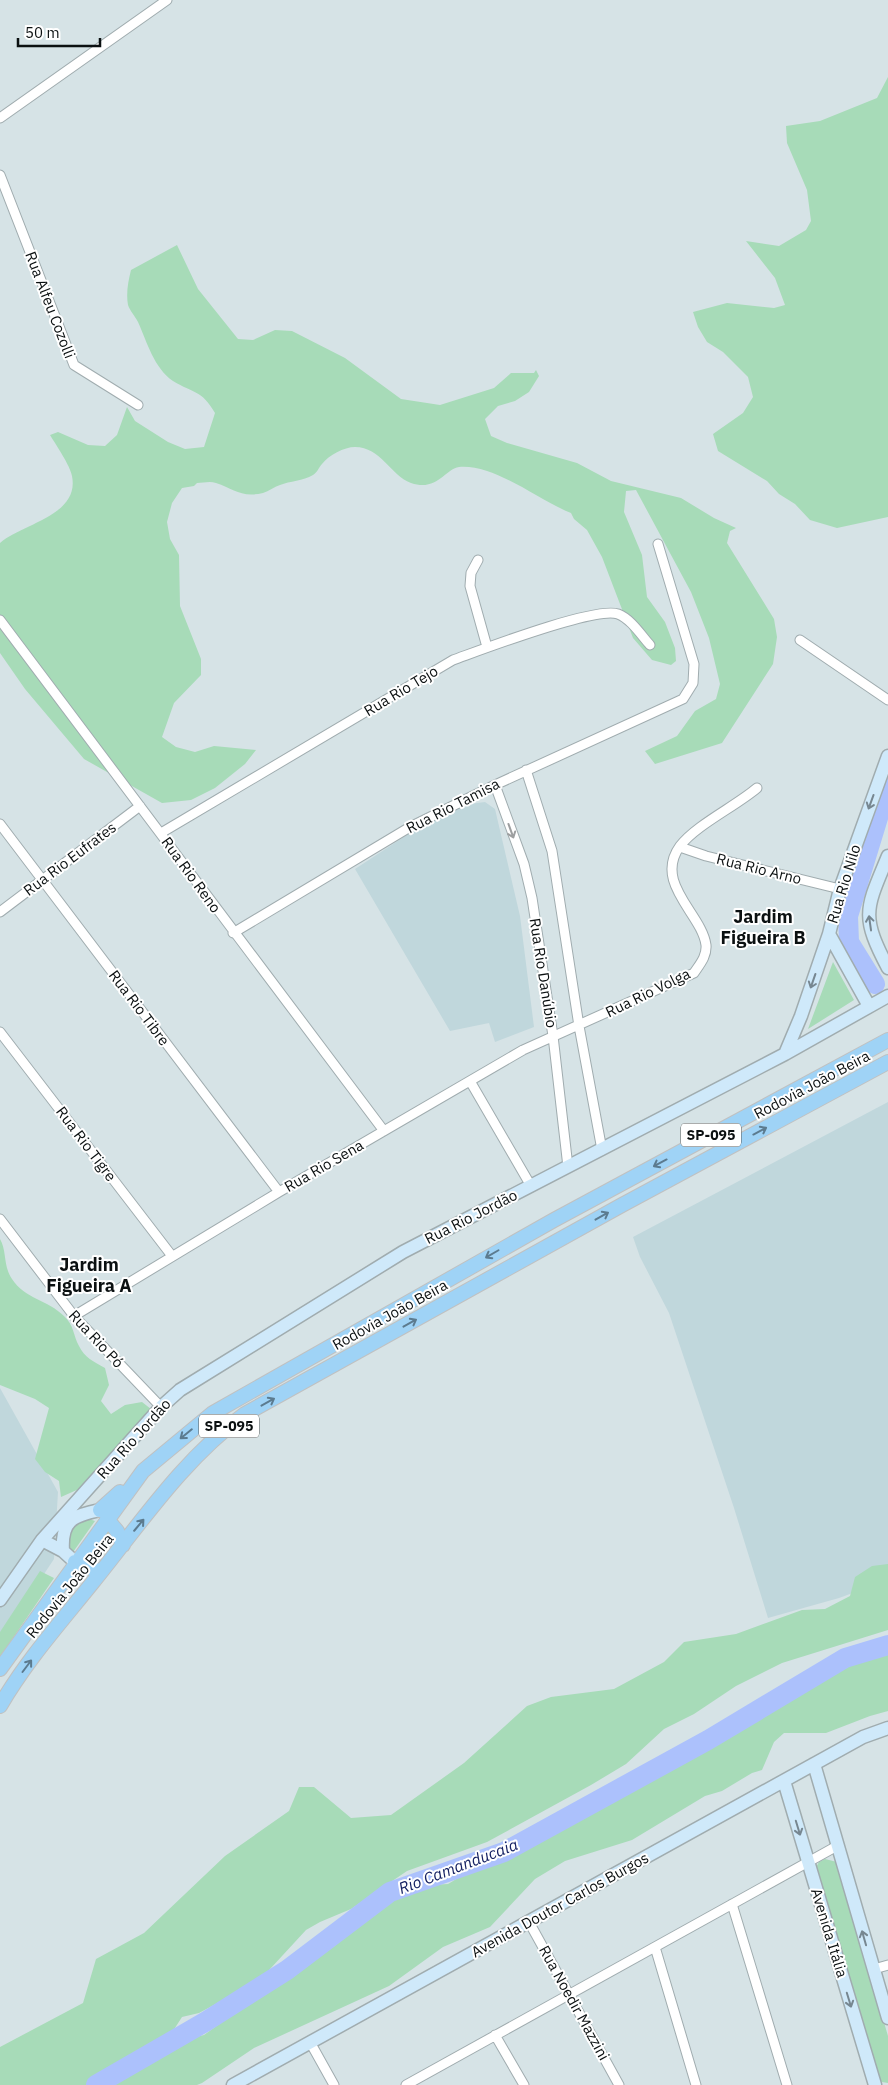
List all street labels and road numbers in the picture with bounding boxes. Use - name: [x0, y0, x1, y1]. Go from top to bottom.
- street label: Rua Alfeu Cozolli: [21, 249, 80, 361]
- street label: Rua Rio Tejo: [360, 661, 441, 720]
- street label: Rua Rio Tamisa: [403, 774, 503, 837]
- street label: Rua Rio Eufrates: [20, 818, 120, 900]
- street label: Rua Rio Reno: [157, 833, 225, 916]
- street label: Rua Rio Nilo: [822, 842, 865, 926]
- street label: Rua Rio Arno: [715, 849, 804, 888]
- street label: Rua Rio Danúbio: [525, 917, 562, 1029]
- street label: Rua Rio Volga: [602, 964, 693, 1021]
- street label: Rua Rio Tibre: [105, 966, 174, 1049]
- street label: Rodovia João Beira: [751, 1046, 873, 1123]
- street label: Rua Rio Tigre: [52, 1102, 121, 1185]
- road number: SP-095: [681, 1124, 741, 1146]
- street label: Rua Rio Sena: [281, 1135, 367, 1196]
- street label: Rua Rio Jordão: [421, 1185, 520, 1248]
- street label: Rodovia João Beira: [329, 1275, 451, 1354]
- street label: Rua Rio Pó: [65, 1306, 128, 1372]
- street label: Rua Rio Jordão: [93, 1395, 175, 1483]
- road number: SP-095: [199, 1414, 259, 1438]
- street label: Rodovia João Beira: [22, 1530, 117, 1642]
- street label: Avenida Doutor Carlos Burgos: [468, 1848, 652, 1961]
- street label: Avenida Itália: [807, 1886, 852, 1980]
- street label: Rua Noedir Mazzini: [535, 1942, 614, 2064]

